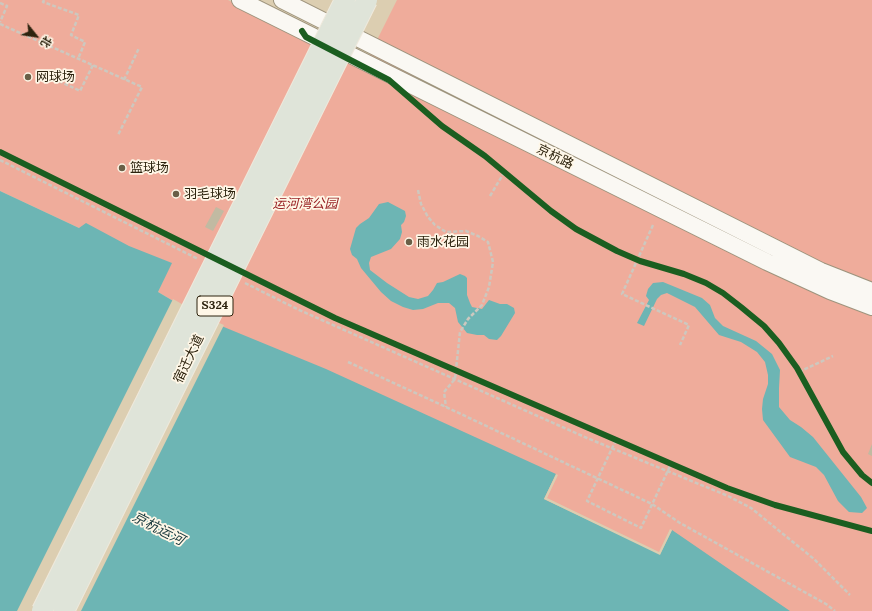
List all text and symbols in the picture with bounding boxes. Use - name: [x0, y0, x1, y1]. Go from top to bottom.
- north arrow: [16, 16, 56, 56]
- text: 北: [38, 34, 55, 50]
- place label: 网球场: [36, 69, 75, 85]
- marker: 网球场: [23, 72, 33, 82]
- street label: 京杭路: [534, 141, 576, 173]
- place label: 篮球场: [130, 160, 169, 176]
- marker: 篮球场: [117, 163, 127, 173]
- place label: 羽毛球场: [184, 186, 236, 202]
- marker: 羽毛球场: [171, 189, 181, 199]
- park label: 运河湾公园: [273, 196, 337, 212]
- place label: 雨水花园: [417, 234, 469, 250]
- marker: 雨水花园: [404, 237, 414, 247]
- road number: S324: [197, 296, 233, 316]
- street label: 宿迁大道: [171, 332, 207, 386]
- water label: 京杭运河: [129, 509, 187, 549]

